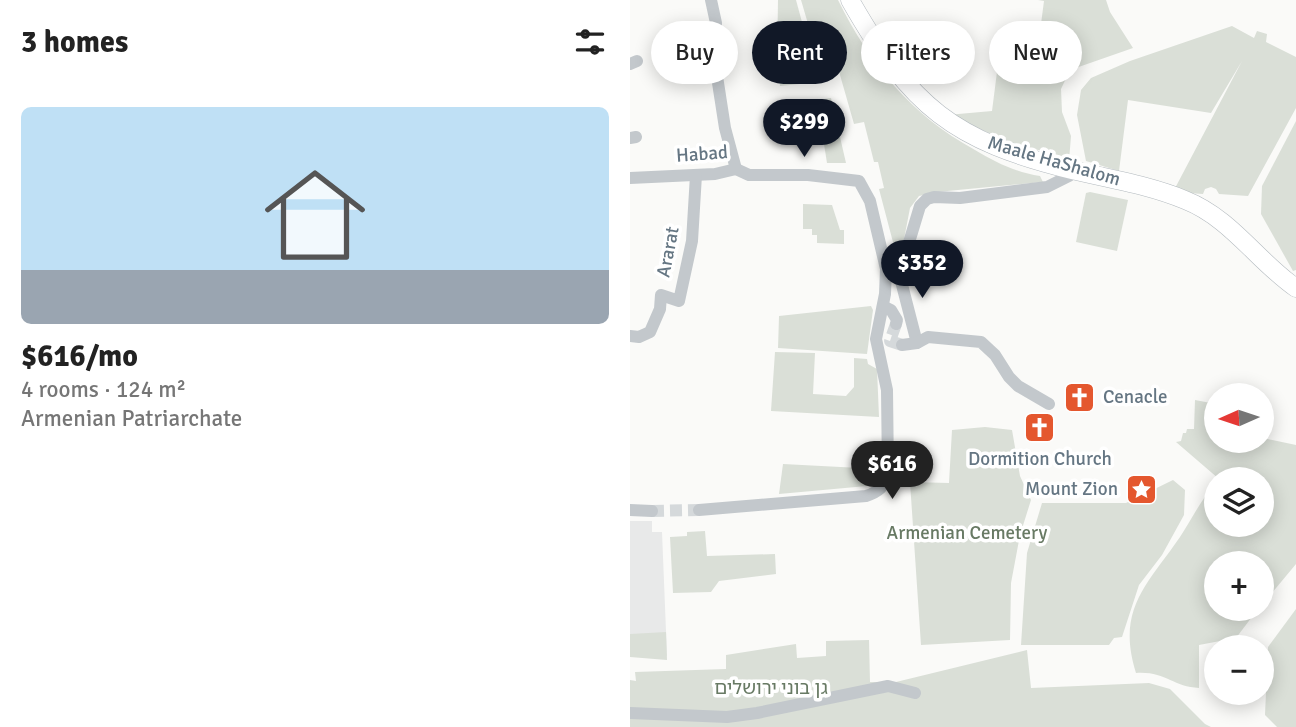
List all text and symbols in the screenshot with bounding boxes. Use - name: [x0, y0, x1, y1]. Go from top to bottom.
- chip: Buy: [651, 21, 738, 84]
- chip: Rent: [752, 21, 847, 84]
- chip: Filters: [861, 21, 975, 84]
- chip: New: [989, 21, 1082, 84]
- icon: filters: [571, 23, 609, 61]
- text: 3 homes: [21, 24, 128, 61]
- pin: $299: [763, 100, 845, 159]
- text: $299: [779, 107, 829, 136]
- street label: Maale HaShalom: [985, 131, 1123, 191]
- street label: Habad: [675, 140, 729, 168]
- icon: home: [252, 152, 378, 278]
- street label: Ararat: [651, 224, 685, 279]
- pin: $352: [881, 240, 963, 300]
- text: $352: [897, 248, 947, 277]
- text: $616/mo: [21, 338, 138, 375]
- text: 4 rooms · 124 m²: [21, 375, 186, 404]
- church icon: Cenacle: [1063, 380, 1097, 414]
- north arrow: [1204, 383, 1274, 453]
- map controls: [1204, 383, 1274, 705]
- place label: Cenacle: [1103, 385, 1168, 409]
- text: Armenian Patriarchate: [21, 404, 242, 433]
- church icon: Dormition Church: [1023, 411, 1057, 445]
- pin: $616: [851, 442, 933, 501]
- place label: Dormition Church: [968, 447, 1112, 471]
- text: $616: [867, 449, 917, 478]
- button: layers: [1204, 467, 1274, 537]
- place icon: Mount Zion: [1124, 472, 1158, 506]
- place label: Mount Zion: [1025, 477, 1118, 501]
- park label: Armenian Cemetery: [887, 521, 1048, 545]
- button: +: [1204, 551, 1274, 621]
- button: −: [1204, 635, 1274, 705]
- park label: גן בוני ירושלים: [714, 676, 828, 700]

